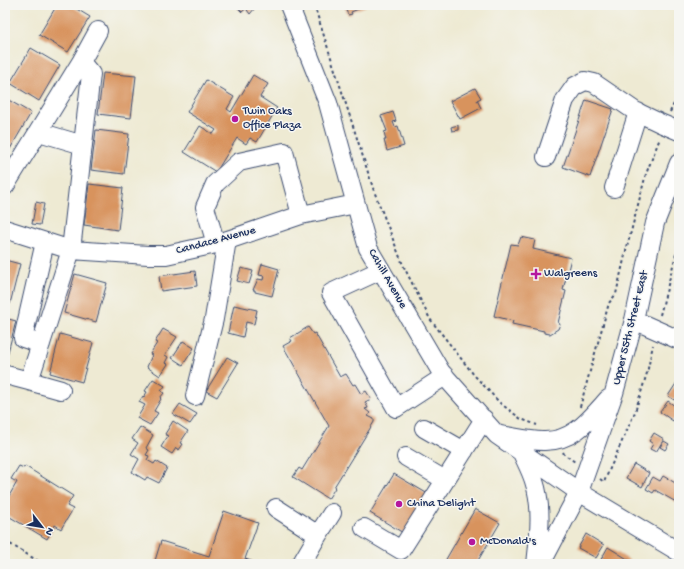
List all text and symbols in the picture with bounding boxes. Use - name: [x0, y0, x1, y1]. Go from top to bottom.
- place label: Twin Oaks Office Plaza: [242, 105, 302, 133]
- marker: Twin Oaks Office Plaza: [230, 114, 240, 124]
- street label: Candace Avenue: [175, 223, 258, 258]
- street label: Cahill Avenue: [364, 247, 410, 312]
- place label: Walgreens: [544, 267, 598, 281]
- street label: Upper 55th Street East: [610, 268, 652, 387]
- marker: Walgreens: [531, 269, 541, 279]
- place label: China Delight: [407, 497, 476, 511]
- marker: China Delight: [394, 499, 404, 509]
- north arrow: [22, 507, 62, 547]
- text: N: [42, 525, 56, 537]
- place label: McDonald's: [480, 535, 537, 549]
- marker: McDonald's: [467, 537, 477, 547]

